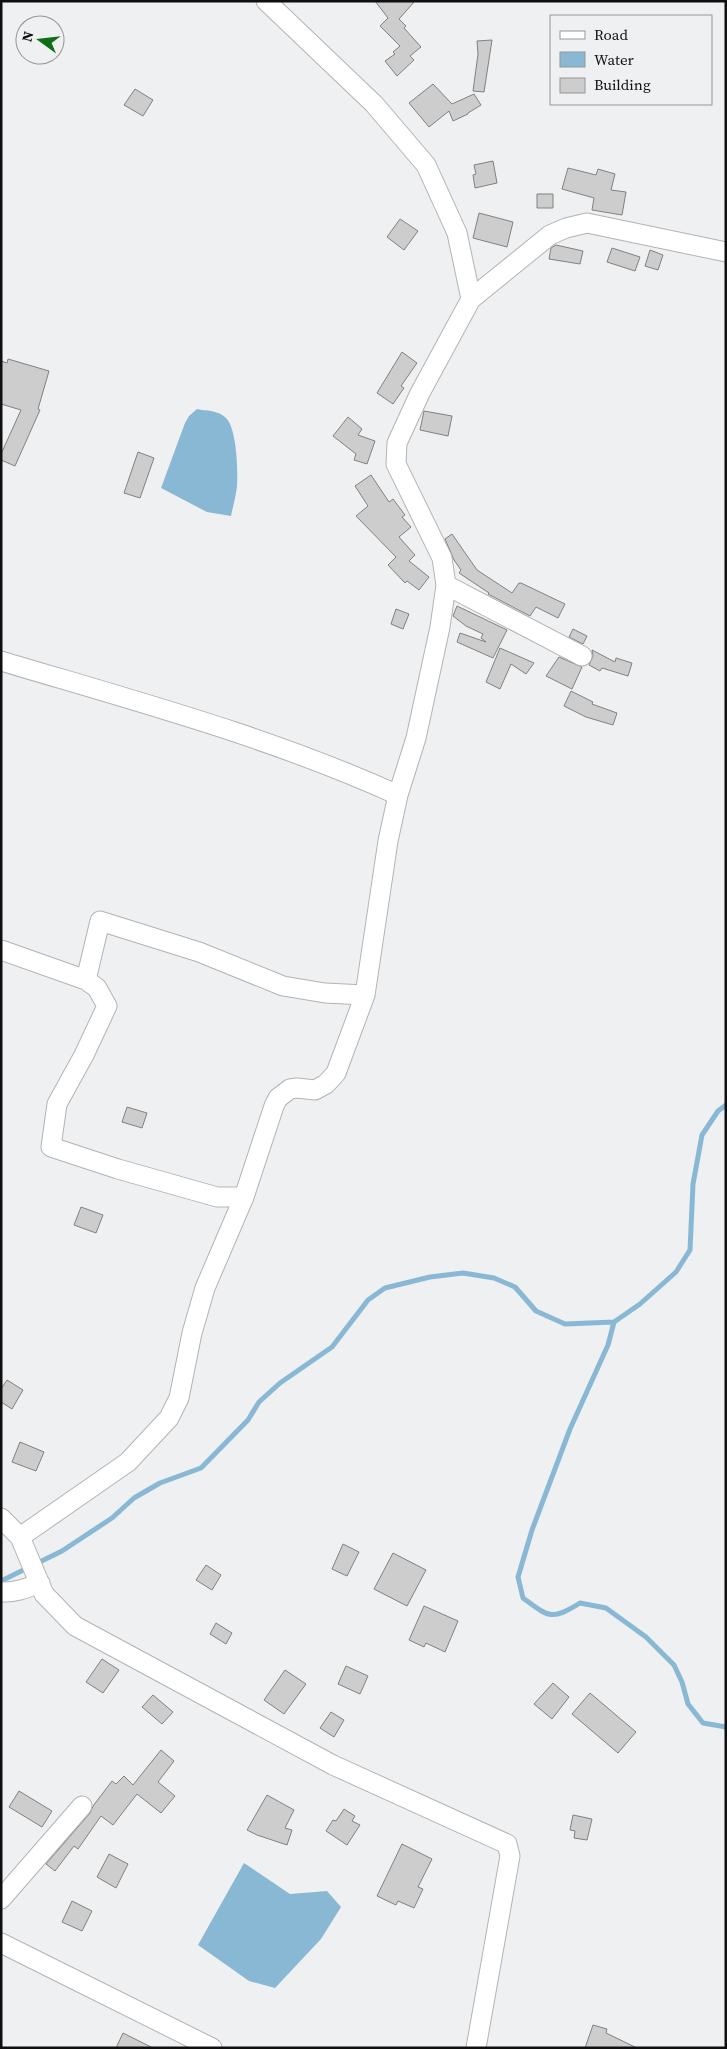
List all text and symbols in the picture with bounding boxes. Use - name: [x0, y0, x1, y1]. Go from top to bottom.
- north arrow: [15, 15, 65, 65]
- legend: [550, 15, 712, 105]
- text: Road: [594, 24, 628, 45]
- text: N: [16, 29, 38, 44]
- text: Water: [594, 49, 635, 70]
- text: Building: [594, 74, 651, 95]

